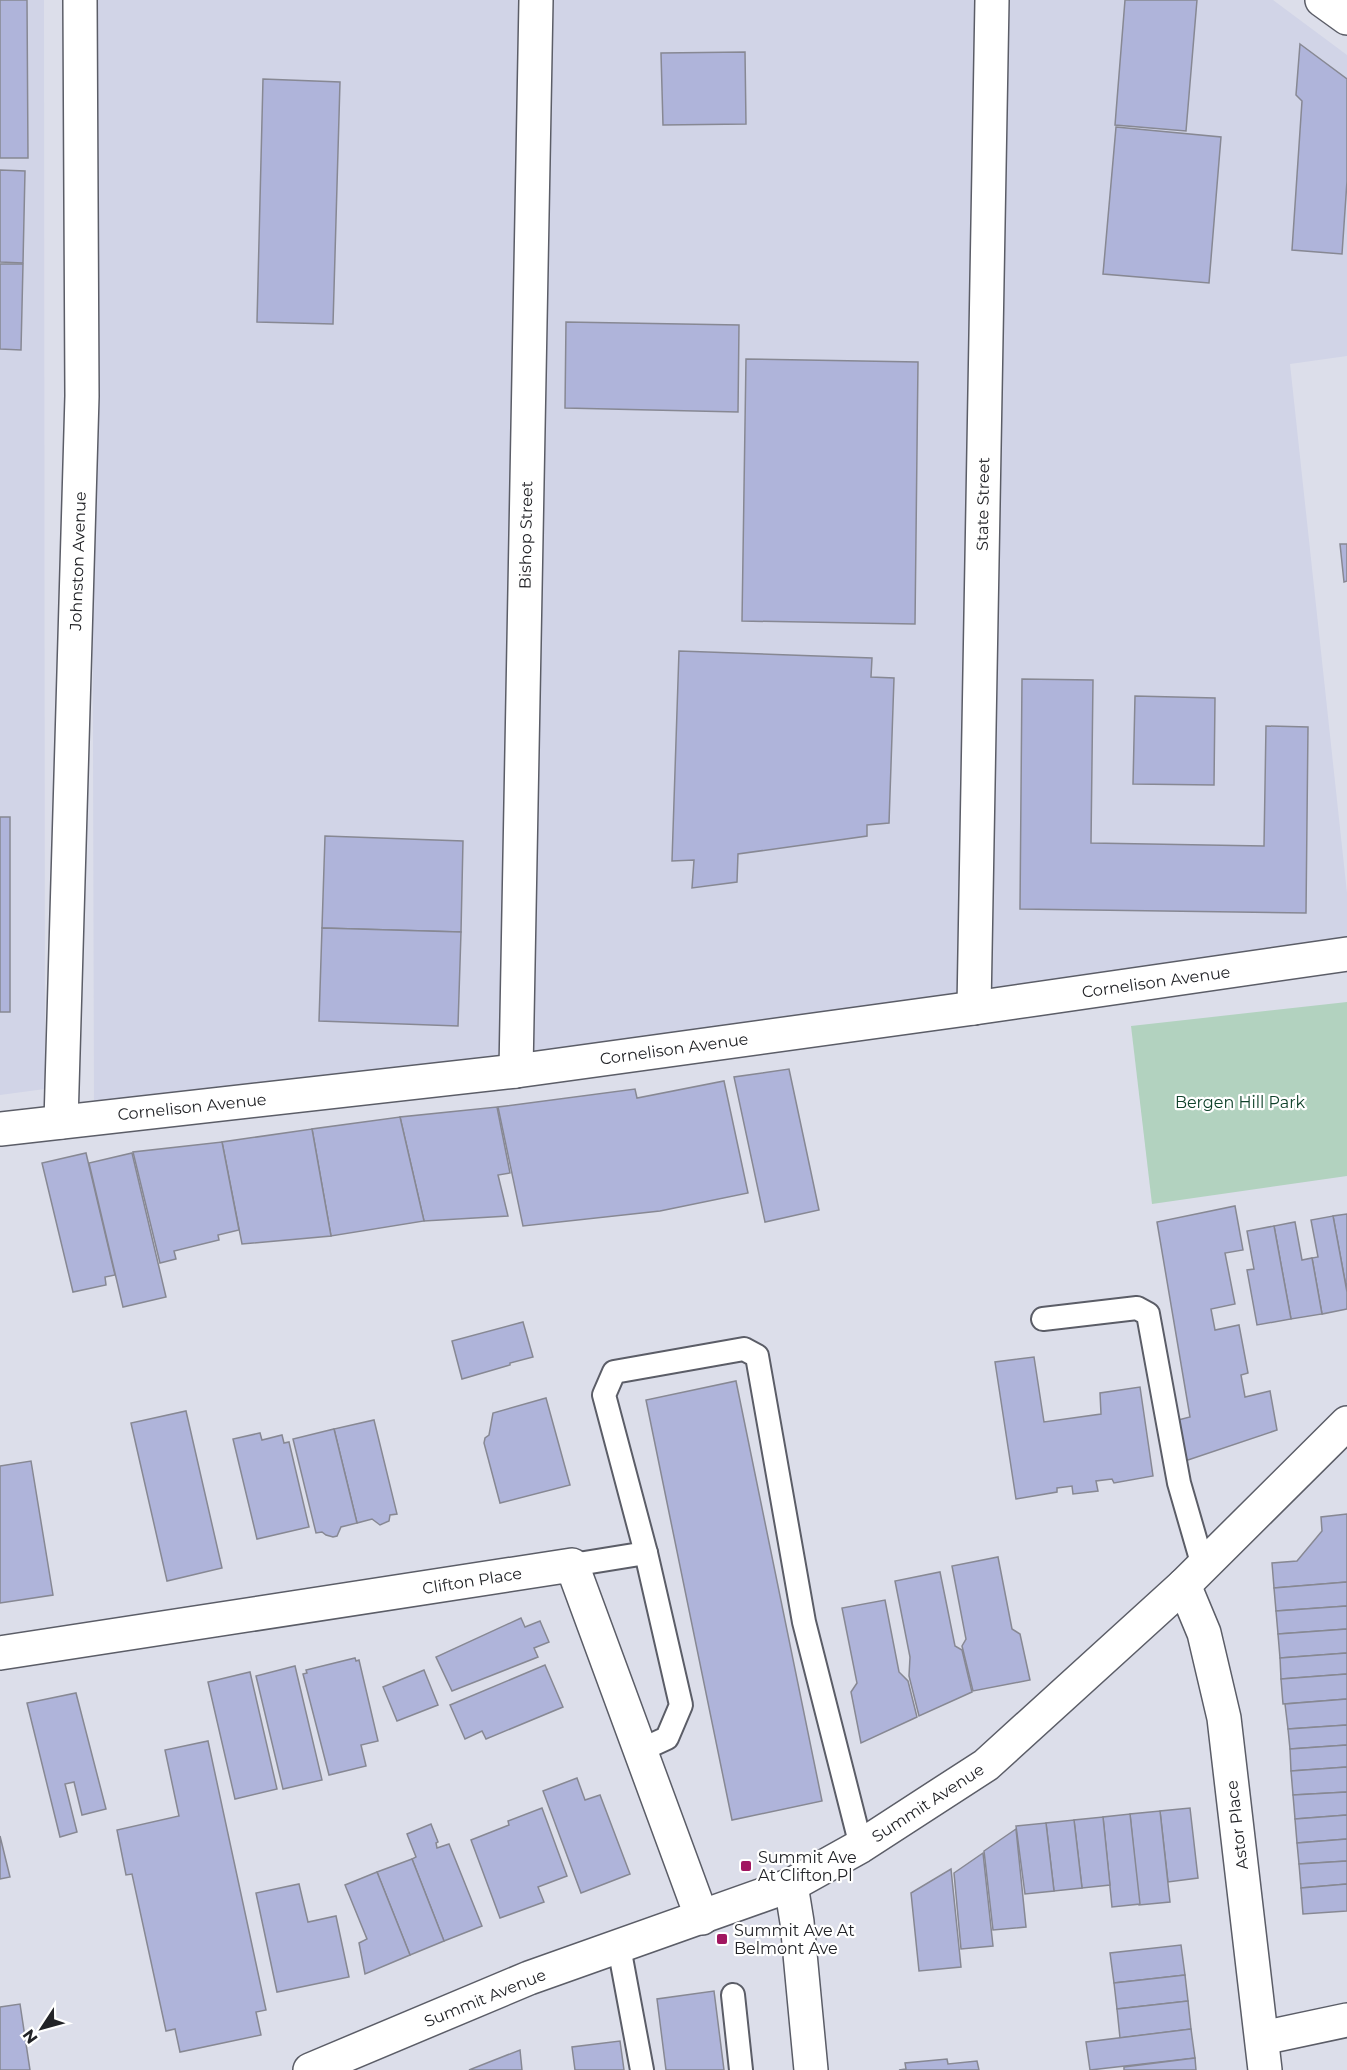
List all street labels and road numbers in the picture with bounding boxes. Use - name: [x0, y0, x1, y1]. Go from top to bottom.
- street label: State Street: [973, 456, 993, 551]
- street label: Bishop Street: [516, 480, 536, 589]
- street label: Johnston Avenue: [66, 491, 90, 632]
- street label: Cornelison Avenue: [1081, 962, 1231, 1002]
- street label: Cornelison Avenue: [599, 1029, 749, 1069]
- street label: Cornelison Avenue: [117, 1090, 267, 1124]
- street label: Clifton Place: [421, 1564, 523, 1598]
- street label: Summit Avenue: [868, 1760, 988, 1846]
- street label: Astor Place: [1222, 1779, 1252, 1871]
- street label: Summit Avenue: [421, 1965, 549, 2031]

